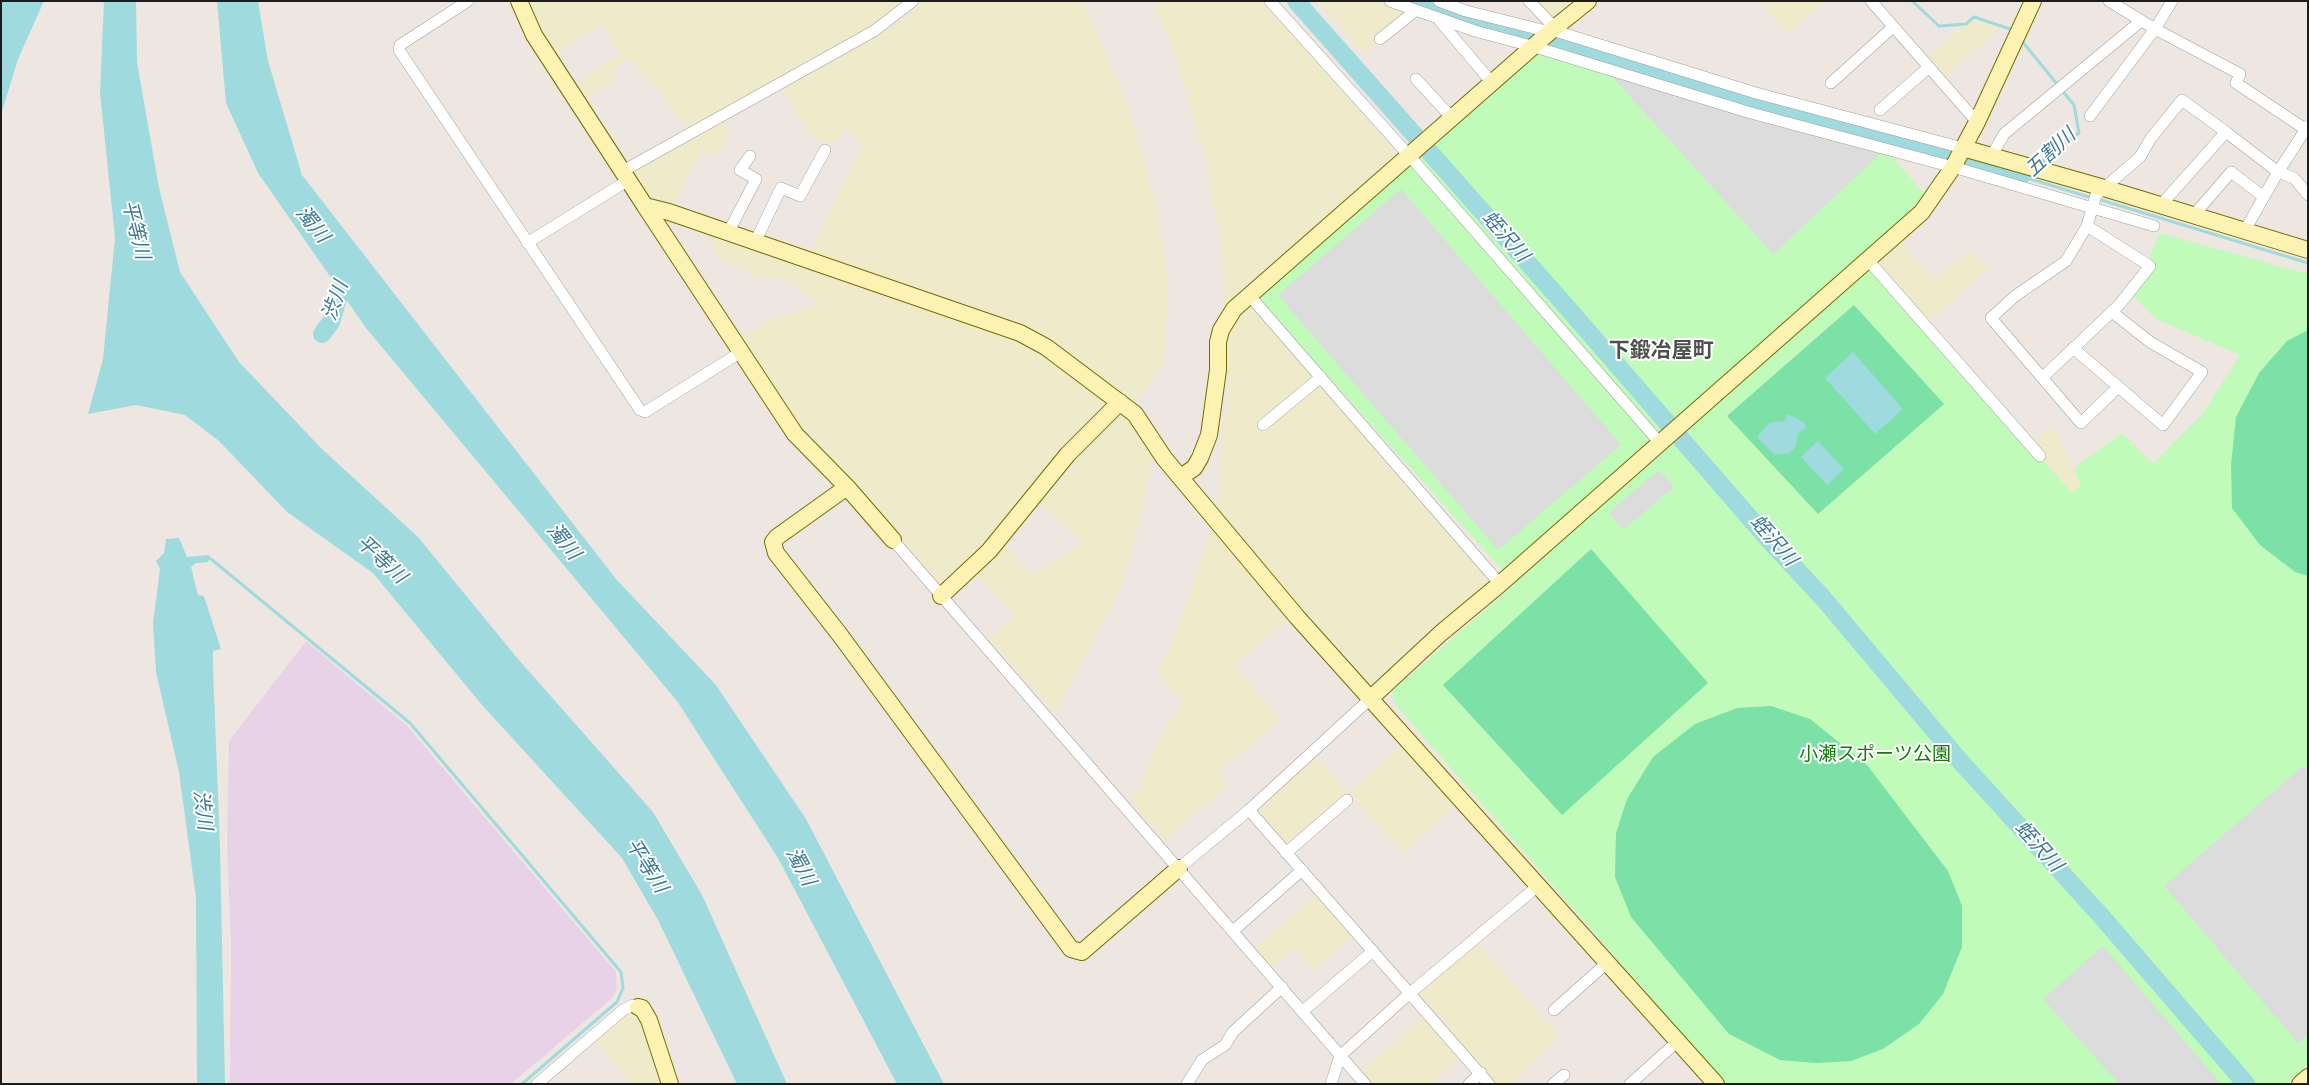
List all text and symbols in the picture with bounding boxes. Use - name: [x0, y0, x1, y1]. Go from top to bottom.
- water label: 五割川: [2021, 124, 2081, 182]
- water label: 平等川: [116, 198, 154, 262]
- water label: 濁川: [290, 202, 334, 248]
- water label: 蛭沢川: [1476, 206, 1534, 268]
- water label: 渋川: [318, 278, 354, 324]
- district label: 下鍛冶屋町: [1609, 338, 1713, 364]
- water label: 蛭沢川: [1744, 510, 1802, 572]
- water label: 濁川: [541, 519, 585, 565]
- water label: 平等川: [351, 531, 411, 589]
- park label: 小瀬スポーツ公園: [1799, 744, 1951, 766]
- water label: 渋川: [188, 789, 216, 831]
- water label: 蛭沢川: [2009, 817, 2067, 877]
- water label: 平等川: [620, 834, 672, 898]
- water label: 濁川: [780, 844, 820, 890]

